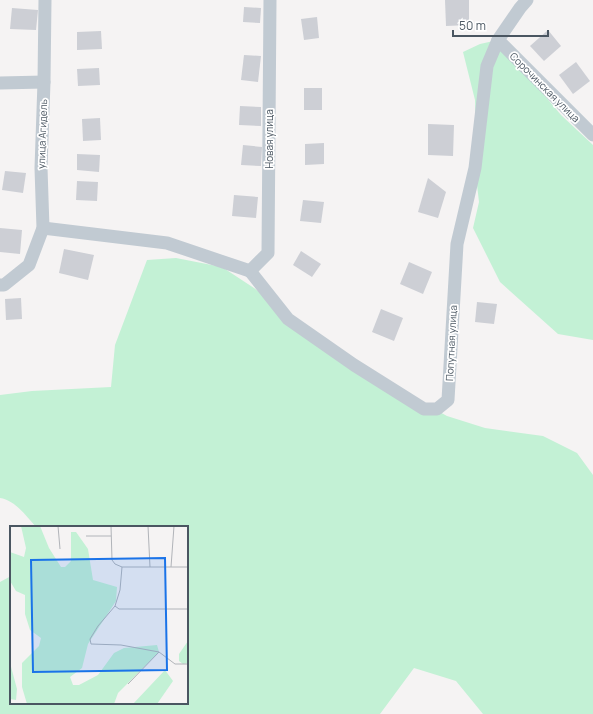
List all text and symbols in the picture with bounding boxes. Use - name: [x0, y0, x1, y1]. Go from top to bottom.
- scale bar: [453, 12, 548, 38]
- text: 50 m: [459, 17, 486, 34]
- street label: Сорочинская улица: [507, 49, 583, 125]
- street label: улица Агидель: [34, 99, 50, 169]
- street label: Новая улица: [262, 109, 276, 169]
- street label: Попутная улица: [442, 305, 460, 381]
- inset map: [10, 526, 188, 704]

